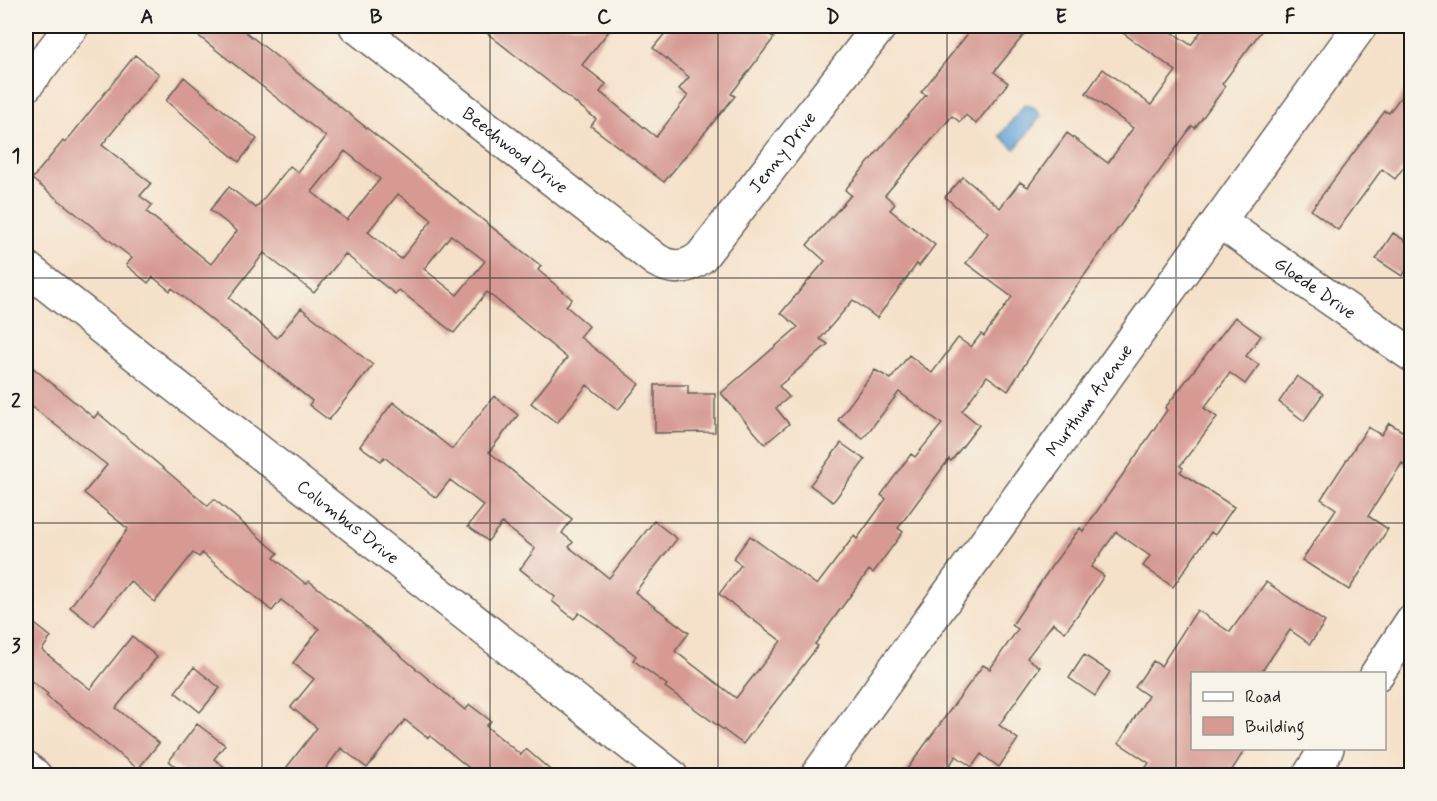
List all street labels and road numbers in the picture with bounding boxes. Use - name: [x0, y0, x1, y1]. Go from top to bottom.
- street label: Beechwood Drive: [457, 102, 573, 200]
- street label: Jenny Drive: [744, 107, 822, 198]
- street label: Gloede Drive: [1269, 252, 1360, 325]
- street label: Murthum Avenue: [1041, 340, 1139, 462]
- street label: Columbus Drive: [291, 475, 404, 570]

